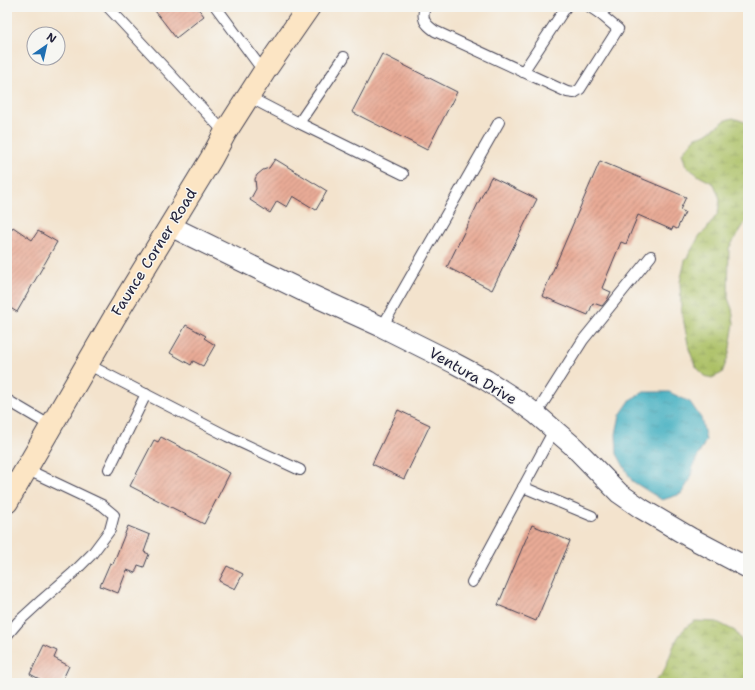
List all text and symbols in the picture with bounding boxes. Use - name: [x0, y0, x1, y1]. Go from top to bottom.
- north arrow: [26, 26, 66, 66]
- text: N: [44, 29, 59, 47]
- street label: Faunce Corner Road: [107, 184, 202, 320]
- street label: Ventura Drive: [425, 343, 521, 409]

